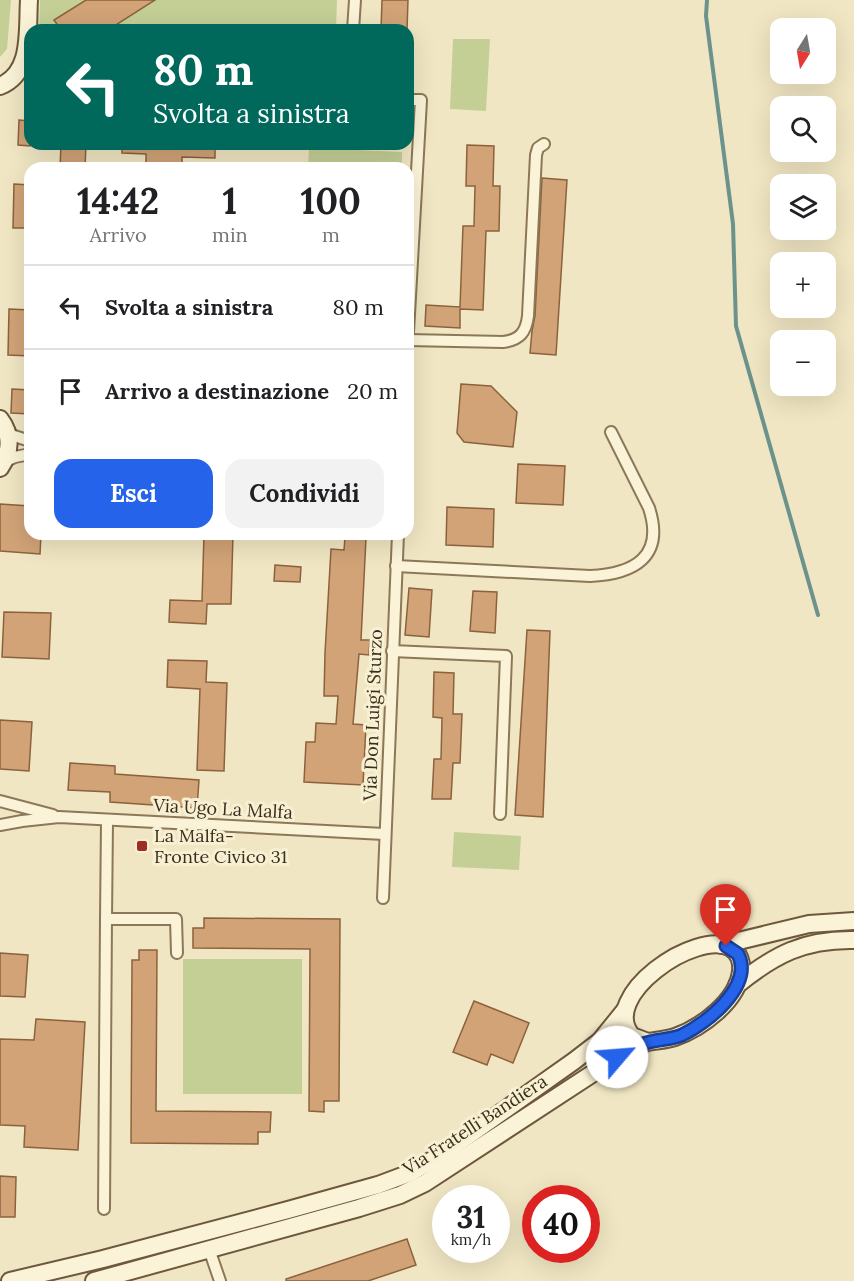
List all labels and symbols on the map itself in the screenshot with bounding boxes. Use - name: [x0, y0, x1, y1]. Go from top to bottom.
- north arrow: [770, 18, 836, 84]
- street label: Via Don Luigi Sturzo: [358, 629, 387, 802]
- street label: Via Ugo La Malfa: [152, 793, 293, 824]
- place label: La Malfa- Fronte Civico 31: [154, 824, 287, 868]
- marker: La Malfa- Fronte Civico 31: [135, 839, 149, 853]
- pin: [700, 884, 751, 946]
- position arrow: [585, 1025, 649, 1089]
- street label: Via Fratelli Bandiera: [397, 1069, 551, 1180]
- speed limit sign: 40: [522, 1185, 600, 1263]

